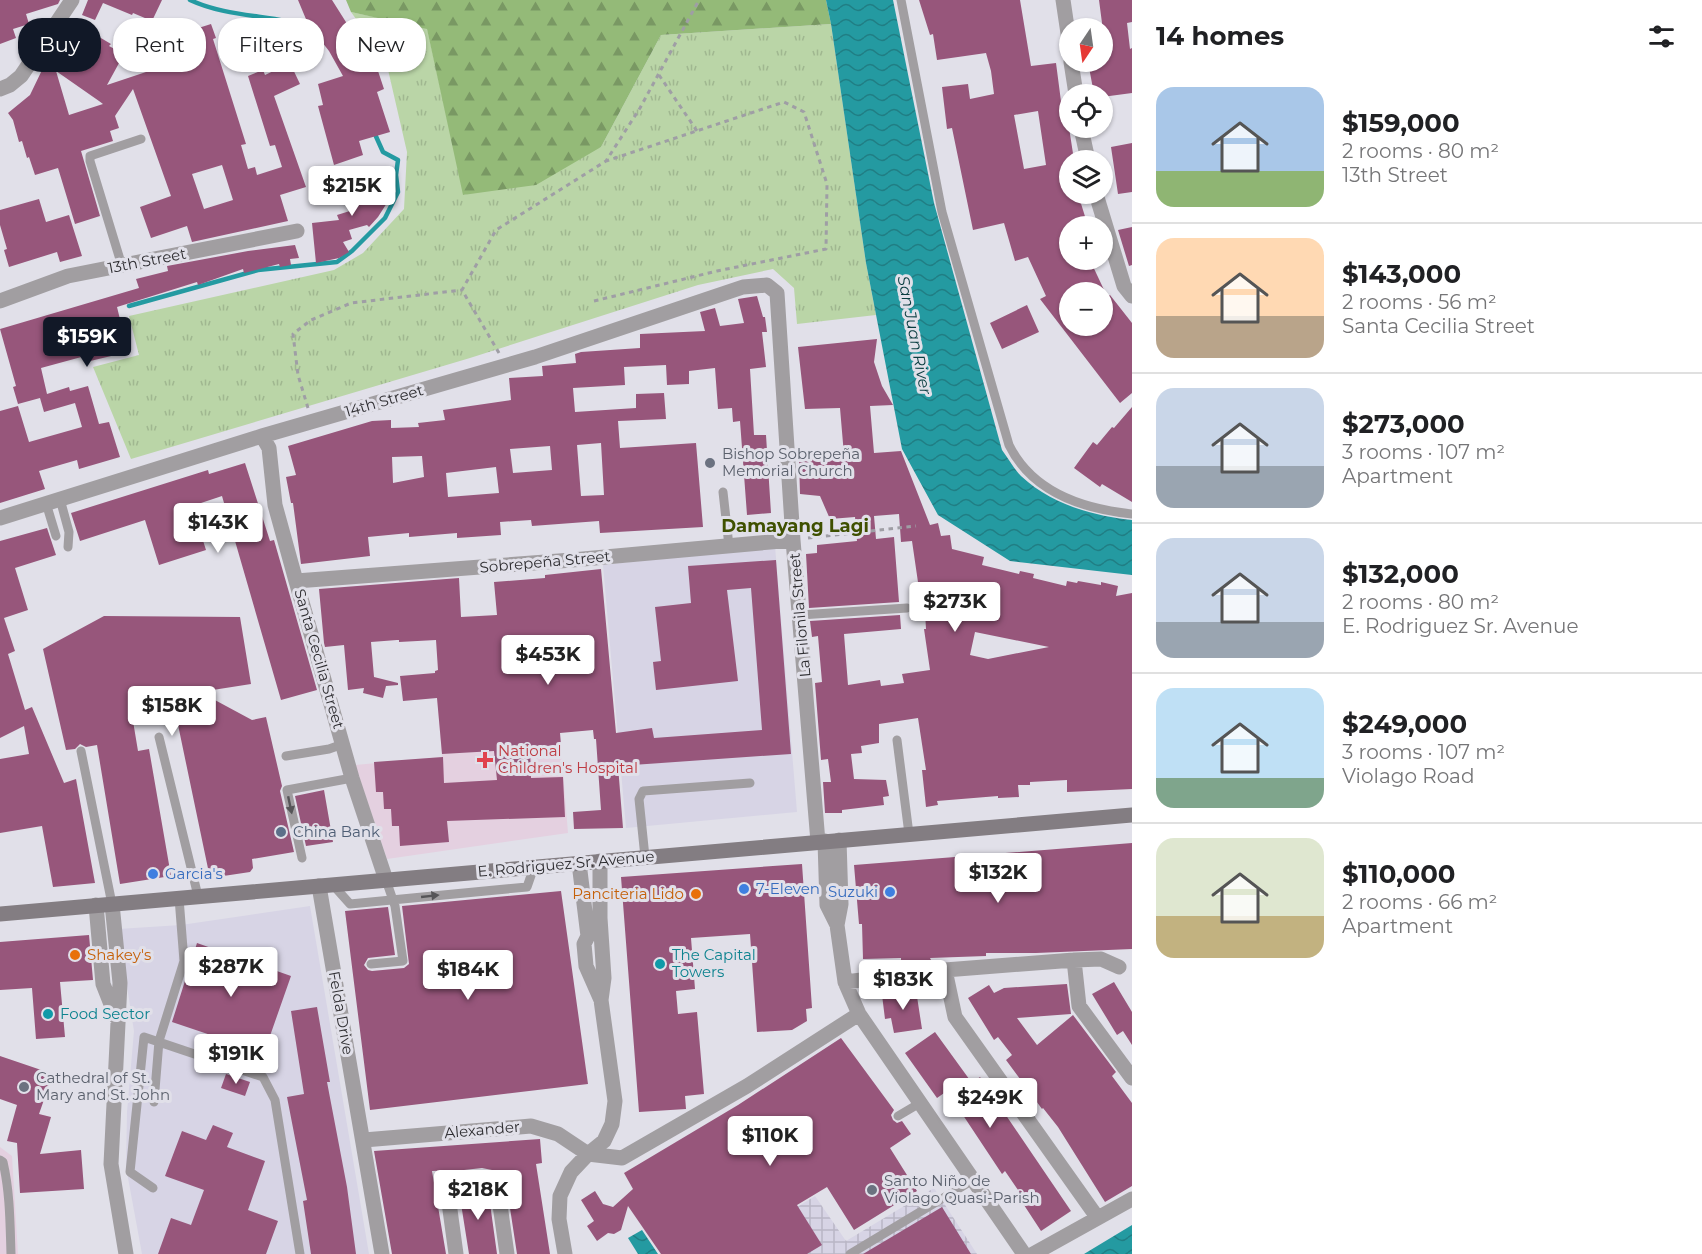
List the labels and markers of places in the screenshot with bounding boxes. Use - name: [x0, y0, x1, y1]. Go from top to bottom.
- pin: $215K: [310, 166, 394, 217]
- pin: $159K: [45, 317, 129, 368]
- place label: Bishop Sobrepeña Memorial Church: [722, 444, 860, 480]
- marker: Bishop Sobrepeña Memorial Church: [703, 456, 717, 470]
- pin: $143K: [176, 503, 260, 554]
- pin: $273K: [913, 582, 997, 633]
- pin: $453K: [506, 635, 590, 686]
- pin: $158K: [130, 686, 214, 737]
- place label: National Children's Hospital: [498, 741, 638, 777]
- marker: National Children's Hospital: [476, 751, 494, 769]
- place label: China Bank: [293, 822, 380, 841]
- marker: China Bank: [274, 825, 288, 839]
- pin: $132K: [956, 853, 1040, 904]
- place label: Garcia's: [165, 864, 223, 883]
- marker: Garcia's: [146, 867, 160, 881]
- place label: 7-Eleven: [756, 879, 820, 898]
- marker: 7-Eleven: [737, 882, 751, 896]
- place label: Suzuki: [828, 882, 878, 901]
- place label: Panciteria Lido: [572, 884, 684, 903]
- marker: Suzuki: [883, 885, 897, 899]
- marker: Panciteria Lido: [689, 887, 703, 901]
- place label: Shakey's: [87, 945, 151, 964]
- place label: The Capital Towers: [672, 945, 756, 981]
- pin: $287K: [189, 947, 273, 998]
- marker: Shakey's: [68, 948, 82, 962]
- pin: $184K: [426, 950, 510, 1001]
- marker: The Capital Towers: [653, 957, 667, 971]
- pin: $183K: [861, 960, 945, 1011]
- place label: Food Sector: [60, 1004, 150, 1023]
- marker: Food Sector: [41, 1007, 55, 1021]
- pin: $191K: [194, 1034, 278, 1085]
- place label: Cathedral of St. Mary and St. John: [36, 1068, 170, 1104]
- pin: $249K: [948, 1078, 1032, 1129]
- marker: Cathedral of St. Mary and St. John: [17, 1080, 31, 1094]
- pin: $110K: [728, 1116, 812, 1167]
- pin: $218K: [436, 1170, 520, 1221]
- place label: Santo Niño de Violago Quasi-Parish: [884, 1171, 1040, 1207]
- marker: Santo Niño de Violago Quasi-Parish: [865, 1183, 879, 1197]

